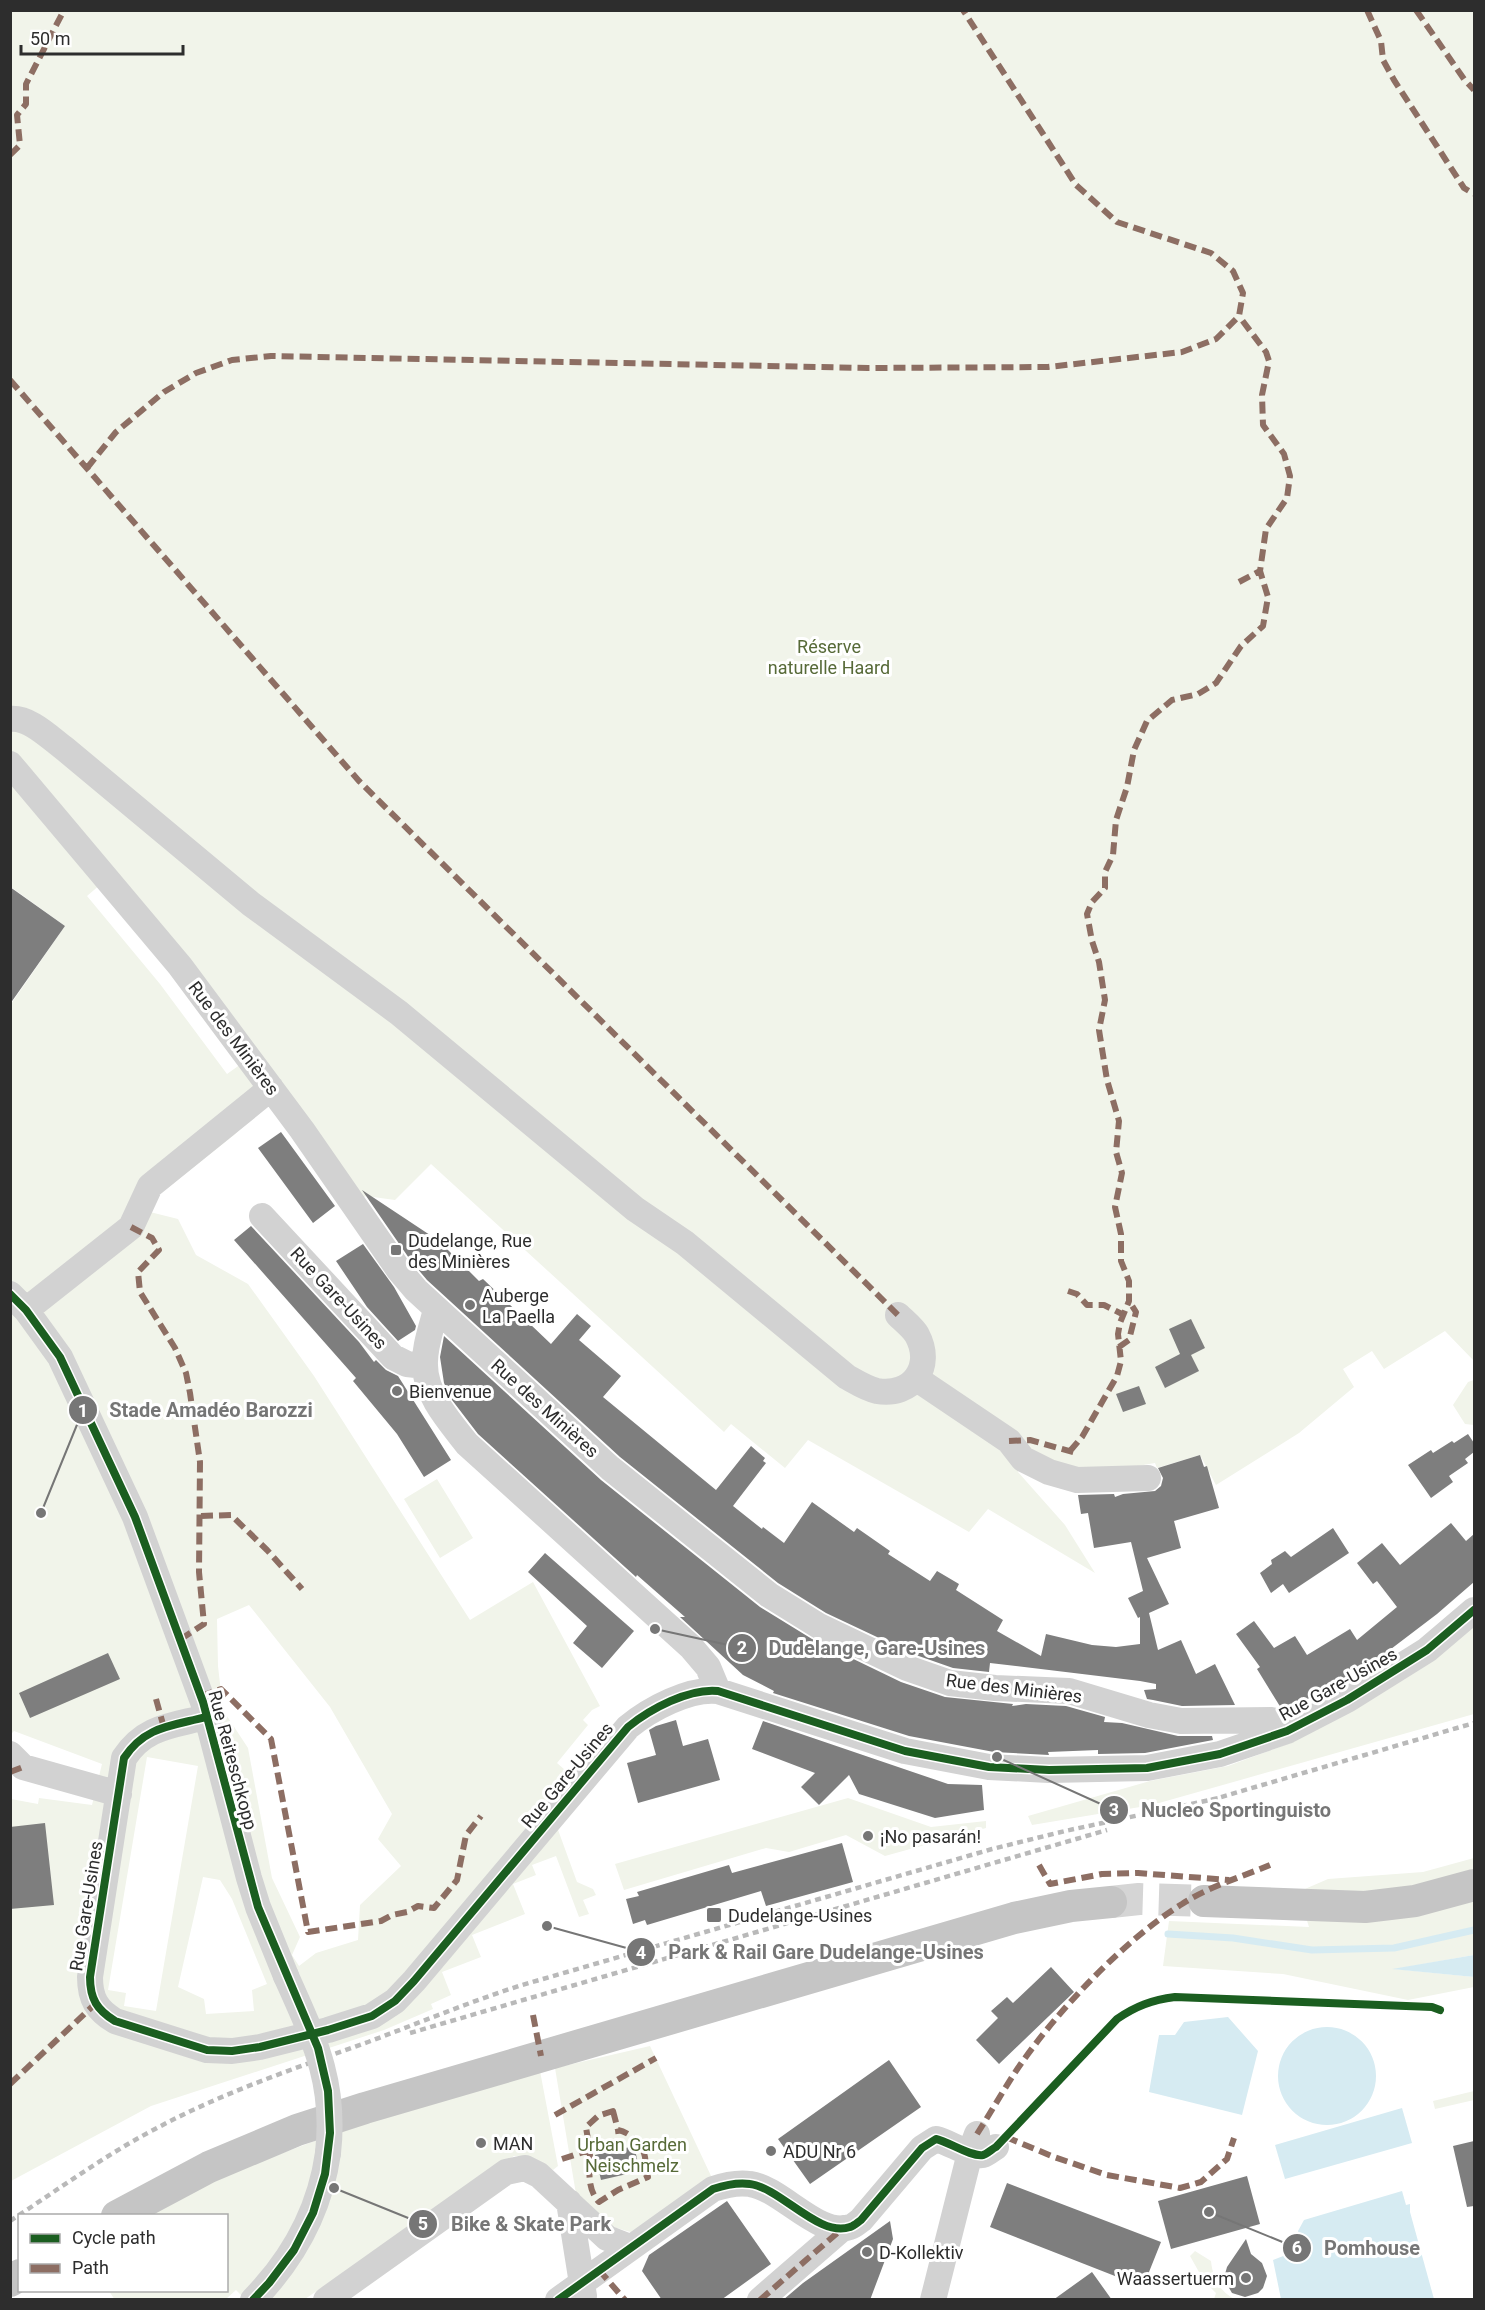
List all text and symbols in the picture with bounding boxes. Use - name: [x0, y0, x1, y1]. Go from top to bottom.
- scale bar: [21, 18, 183, 56]
- text: 50 m: [30, 28, 70, 49]
- park label: Réserve naturelle Haard: [768, 636, 890, 678]
- street label: Rue des Minières: [184, 977, 284, 1099]
- place label: Dudelange, Rue des Minières: [408, 1230, 532, 1272]
- street label: Rue Gare-Usines: [286, 1243, 392, 1353]
- marker: Dudelange, Rue des Minières: [389, 1243, 403, 1257]
- place label: Auberge La Paella: [482, 1285, 555, 1327]
- marker: Auberge La Paella: [463, 1298, 477, 1312]
- street label: Rue des Minières: [487, 1354, 603, 1462]
- place label: Bienvenue: [409, 1381, 492, 1402]
- marker: Bienvenue: [390, 1384, 404, 1398]
- callout: Stade Amadéo Barozzi: [68, 1391, 325, 1429]
- text: Stade Amadéo Barozzi: [109, 1398, 313, 1422]
- text: 1: [78, 1400, 88, 1421]
- callout: Dudelange, Gare-Usines: [727, 1629, 998, 1667]
- text: Dudelange, Gare-Usines: [769, 1636, 985, 1660]
- text: 2: [737, 1637, 747, 1658]
- street label: Rue Gare-Usines: [1275, 1643, 1401, 1725]
- street label: Rue des Minières: [945, 1669, 1083, 1707]
- street label: Rue Reiteschkopp: [204, 1688, 262, 1832]
- street label: Rue Gare-Usines: [517, 1718, 617, 1832]
- callout: Nucleo Sportinguisto: [1099, 1791, 1343, 1829]
- text: Nucleo Sportinguisto: [1141, 1798, 1331, 1822]
- text: 3: [1109, 1799, 1119, 1820]
- place label: ¡No pasarán!: [880, 1826, 981, 1847]
- marker: ¡No pasarán!: [861, 1829, 875, 1843]
- street label: Rue Gare-Usines: [65, 1839, 107, 1973]
- place label: Dudelange-Usines: [728, 1905, 872, 1926]
- marker: Dudelange-Usines: [705, 1906, 723, 1924]
- callout: Park & Rail Gare Dudelange-Usines: [626, 1933, 996, 1971]
- text: Park & Rail Gare Dudelange-Usines: [668, 1940, 984, 1964]
- text: 4: [636, 1942, 646, 1963]
- place label: MAN: [493, 2133, 533, 2154]
- park label: Urban Garden Neischmelz: [577, 2134, 687, 2176]
- marker: MAN: [474, 2136, 488, 2150]
- place label: ADU Nr 6: [783, 2141, 856, 2162]
- marker: ADU Nr 6: [764, 2144, 778, 2158]
- callout: Bike & Skate Park: [408, 2205, 623, 2243]
- text: Bike & Skate Park: [451, 2212, 611, 2236]
- text: 5: [418, 2213, 428, 2234]
- legend: [18, 2214, 228, 2292]
- text: Cycle path: [72, 2227, 156, 2248]
- callout: Pomhouse: [1282, 2229, 1432, 2267]
- text: Pomhouse: [1324, 2236, 1420, 2260]
- text: 6: [1292, 2237, 1302, 2258]
- place label: D-Kollektiv: [879, 2242, 964, 2263]
- marker: D-Kollektiv: [860, 2245, 874, 2259]
- text: Path: [72, 2257, 109, 2278]
- place label: Waassertuerm: [1117, 2268, 1234, 2289]
- marker: Waassertuerm: [1239, 2271, 1253, 2285]

